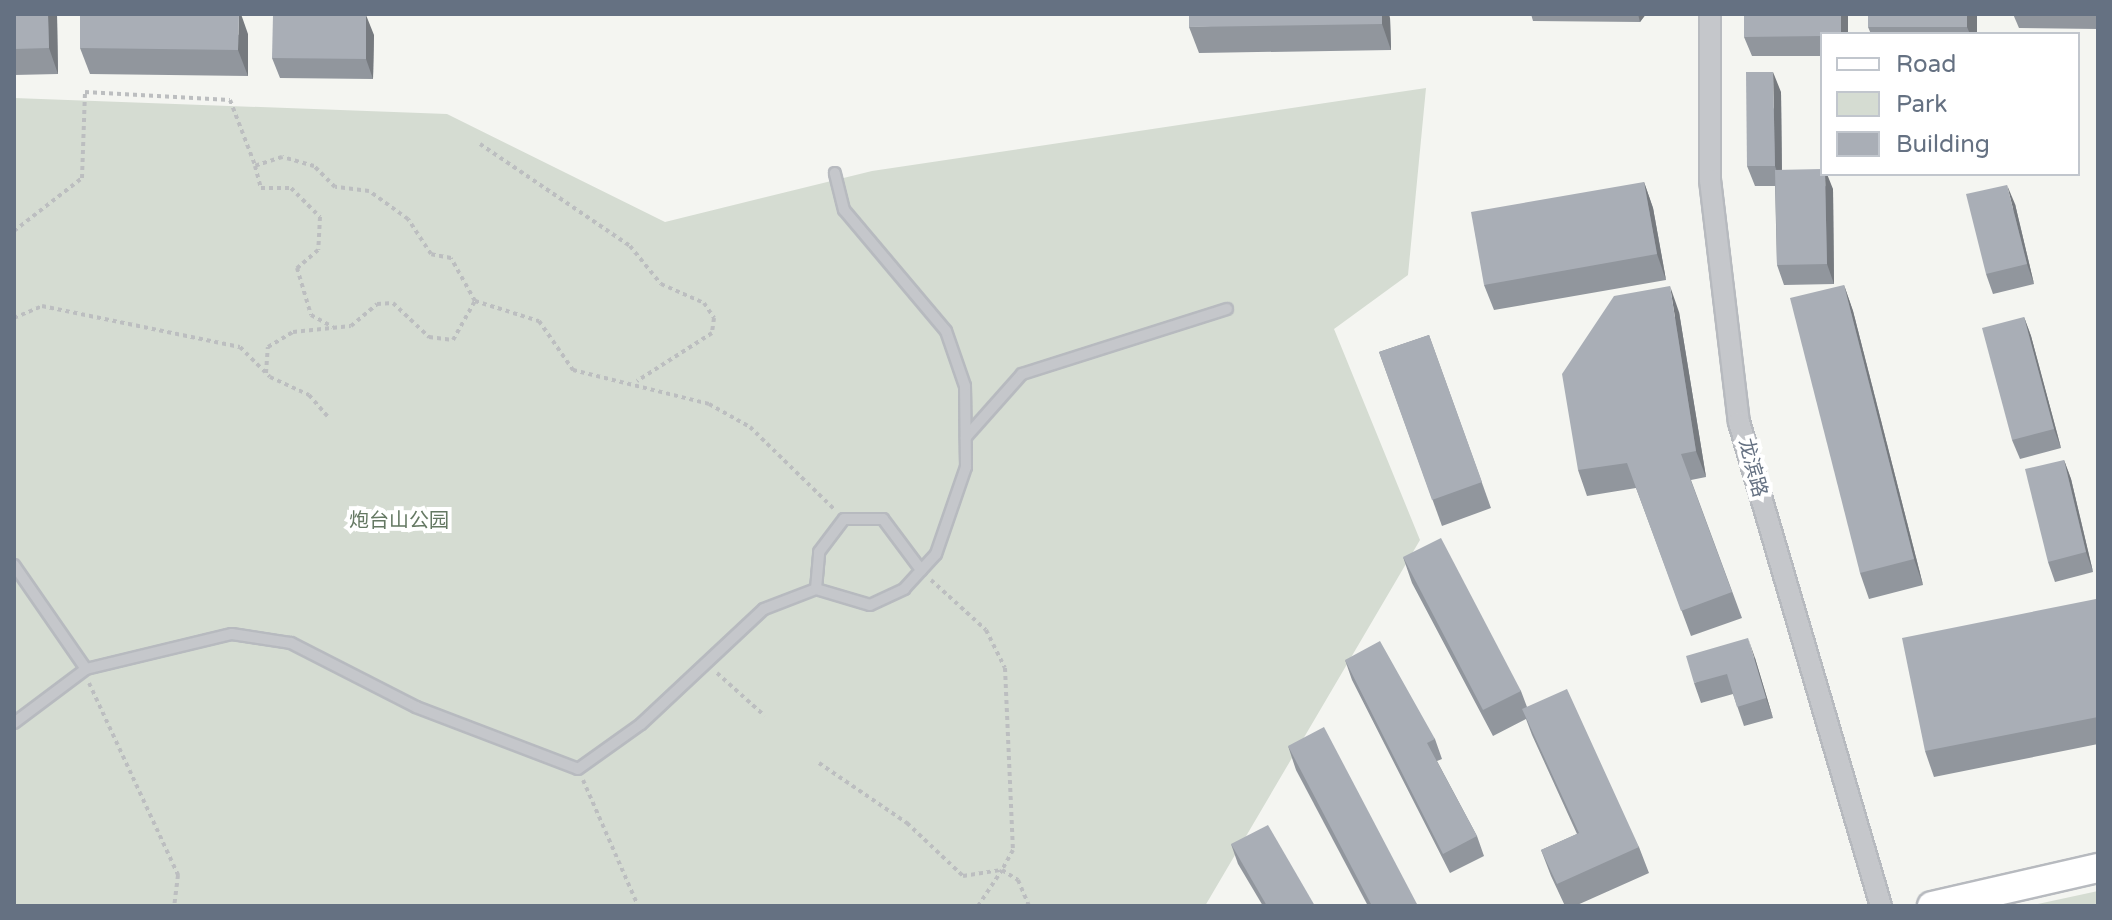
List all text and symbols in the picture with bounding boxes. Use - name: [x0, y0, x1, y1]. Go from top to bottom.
- legend: [1820, 32, 2080, 176]
- text: Road: [1896, 50, 1956, 79]
- text: Park: [1896, 90, 1947, 119]
- text: Building: [1896, 130, 1990, 159]
- street label: 龙滨路: [1733, 436, 1771, 500]
- park label: 炮台山公园: [349, 509, 449, 533]

